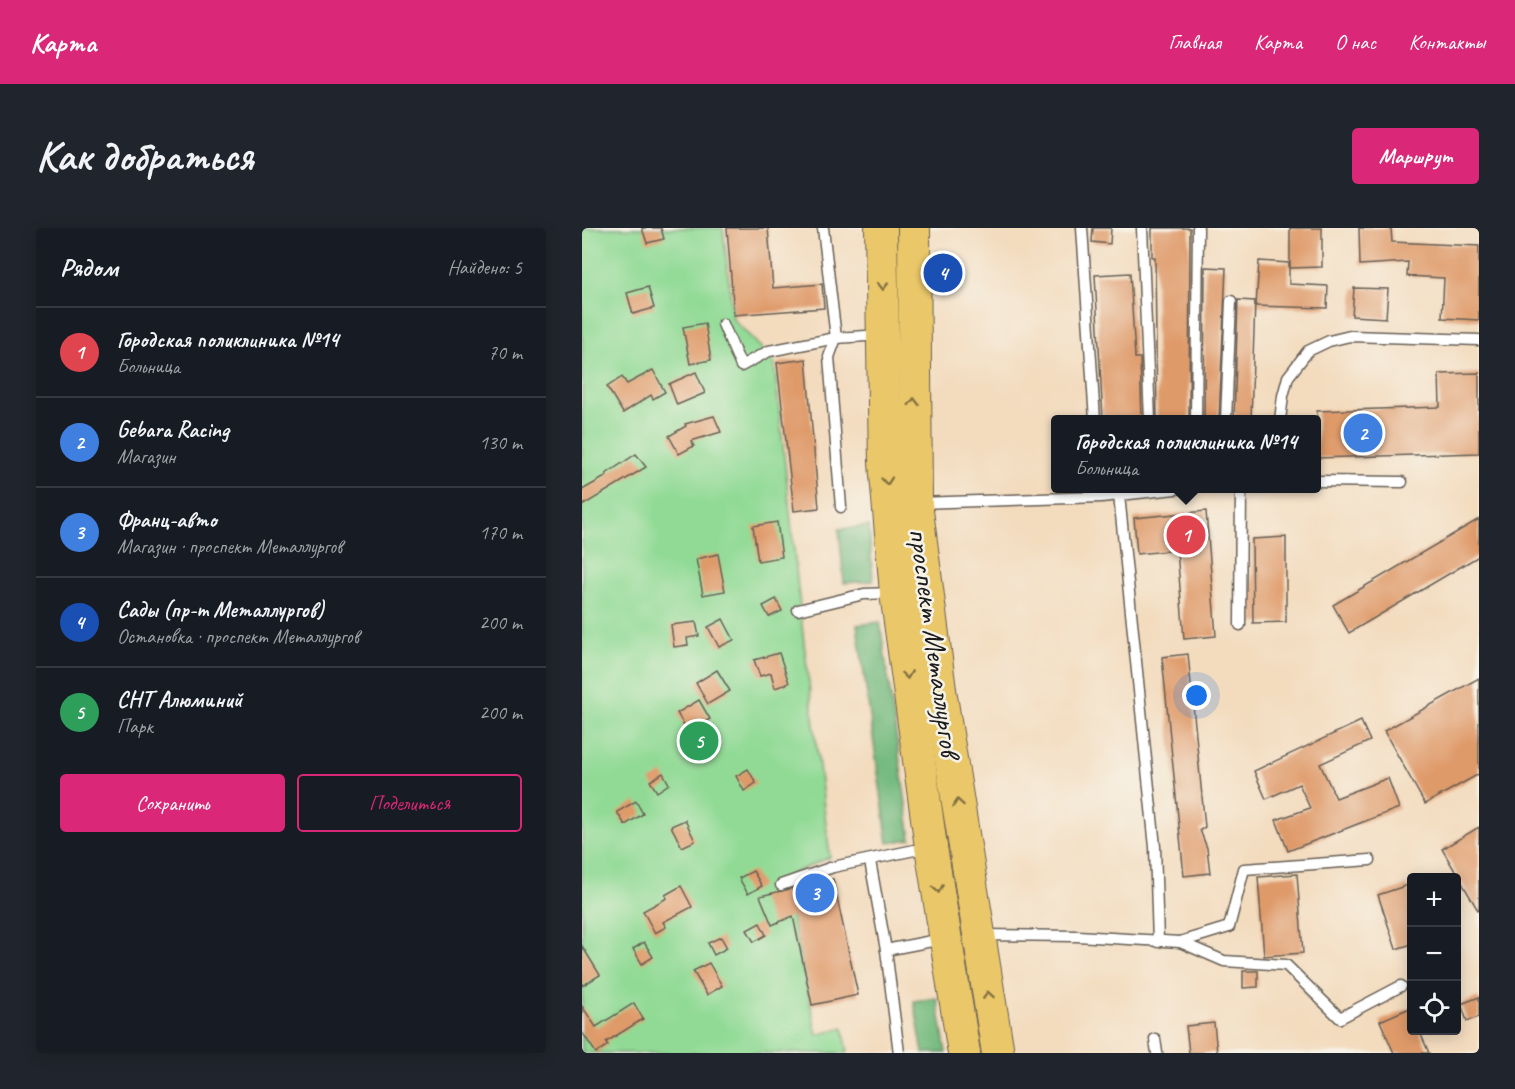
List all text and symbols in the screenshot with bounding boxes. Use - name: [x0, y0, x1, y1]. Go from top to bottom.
- text: Карта: [30, 25, 97, 60]
- text: Главная: [1168, 29, 1221, 55]
- text: Карта: [1254, 29, 1302, 55]
- text: О нас: [1335, 29, 1376, 55]
- text: Контакты: [1409, 29, 1485, 55]
- button: Маршрут: [1352, 128, 1479, 184]
- text: Как добраться: [36, 130, 253, 183]
- pin: 4: [924, 250, 962, 296]
- text: Рядом: [60, 251, 118, 284]
- text: Найдено: 5: [447, 255, 522, 280]
- one-way arrow: [877, 282, 889, 291]
- text: Городская поликлиника №14: [117, 326, 339, 354]
- text: 1: [75, 340, 84, 365]
- text: 70 m: [488, 340, 522, 365]
- text: Больница: [117, 354, 180, 379]
- one-way arrow: [908, 398, 920, 407]
- pin: 2: [1344, 410, 1382, 456]
- popup: [1051, 415, 1321, 493]
- text: Gebara Racing: [117, 416, 229, 444]
- text: Городская поликлиника №14: [1075, 428, 1297, 456]
- text: 2: [75, 430, 84, 455]
- text: 130 m: [479, 430, 522, 455]
- text: Магазин: [117, 444, 175, 469]
- text: Больница: [1075, 456, 1138, 481]
- one-way arrow: [880, 477, 893, 486]
- text: Франц-авто: [117, 506, 217, 534]
- pin: 1: [1166, 512, 1206, 558]
- text: 3: [75, 520, 84, 545]
- text: 170 m: [479, 520, 522, 545]
- street label: проспект Металлургов: [900, 525, 971, 764]
- text: Магазин · проспект Металлургов: [117, 534, 342, 559]
- text: Сады (пр-т Металлургов): [117, 596, 324, 624]
- text: 4: [75, 610, 84, 635]
- text: 200 m: [479, 610, 522, 635]
- text: Остановка · проспект Металлургов: [117, 624, 359, 649]
- one-way arrow: [901, 671, 913, 680]
- your location: [1182, 681, 1211, 710]
- text: СНТ Алюминий: [117, 686, 242, 714]
- text: 5: [75, 700, 84, 725]
- text: 200 m: [479, 700, 522, 725]
- text: Парк: [117, 714, 153, 739]
- pin: 5: [680, 718, 718, 764]
- button: Сохранить: [60, 774, 285, 832]
- button: Поделиться: [297, 774, 522, 832]
- one-way arrow: [952, 798, 964, 807]
- pin: 3: [796, 870, 834, 916]
- map controls: [1407, 873, 1461, 1035]
- button: +: [1407, 873, 1461, 927]
- one-way arrow: [931, 884, 943, 894]
- button: −: [1407, 927, 1461, 981]
- button: locate: [1407, 981, 1461, 1035]
- one-way arrow: [983, 991, 995, 1000]

